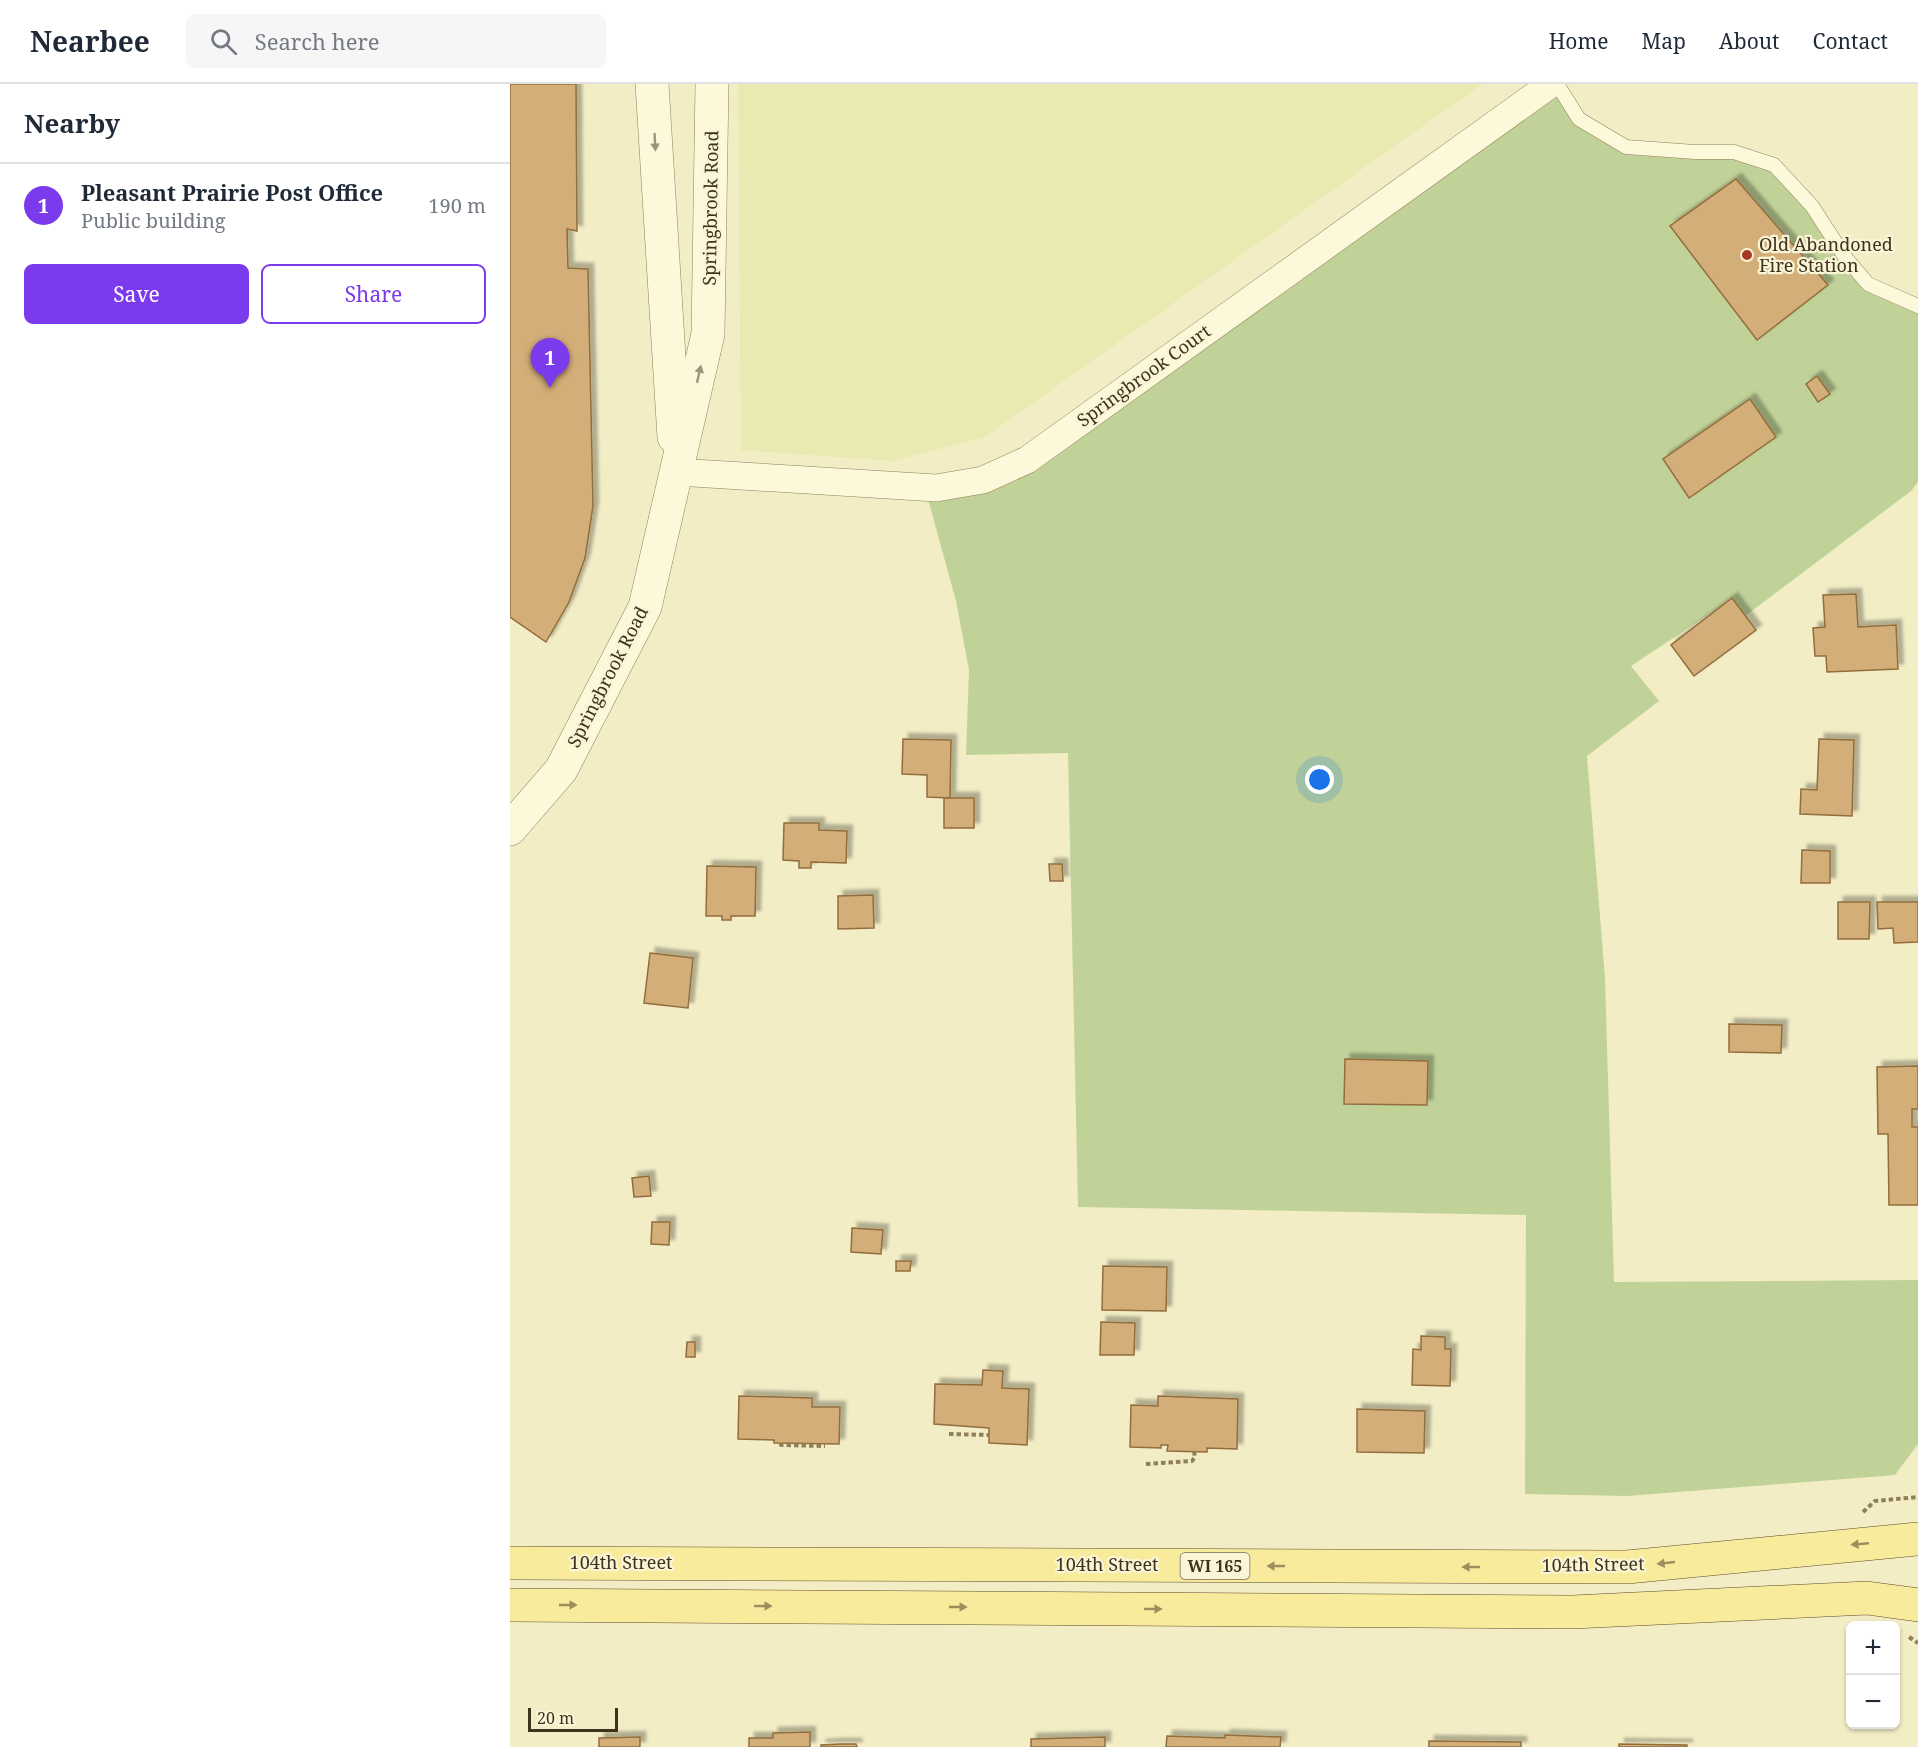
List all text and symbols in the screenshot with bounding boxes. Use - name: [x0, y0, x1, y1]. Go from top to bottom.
- search box: [186, 14, 606, 68]
- text: Nearbee: [30, 22, 150, 60]
- icon: search: [207, 25, 240, 58]
- text: Search here: [255, 26, 380, 56]
- text: Home: [1549, 27, 1609, 55]
- text: Map: [1642, 27, 1686, 55]
- text: About: [1719, 27, 1780, 55]
- text: Contact: [1813, 27, 1888, 55]
- text: Nearby: [24, 105, 120, 141]
- street label: Springbrook Road: [697, 130, 723, 286]
- one-way arrow: [650, 133, 659, 152]
- text: Pleasant Prairie Post Office: [81, 177, 383, 207]
- text: 1: [38, 192, 49, 219]
- text: 190 m: [428, 192, 486, 219]
- text: Public building: [81, 207, 226, 234]
- place label: Old Abandoned Fire Station: [1759, 232, 1893, 277]
- marker: Old Abandoned Fire Station: [1740, 248, 1754, 262]
- button: Save: [24, 264, 249, 324]
- button: Share: [261, 264, 486, 324]
- street label: Springbrook Court: [1072, 319, 1215, 432]
- pin: 1: [530, 338, 570, 388]
- one-way arrow: [695, 364, 704, 383]
- street label: Springbrook Road: [561, 602, 653, 751]
- your location: [1305, 765, 1334, 794]
- one-way arrow: [1850, 1539, 1869, 1549]
- street label: 104th Street: [570, 1550, 672, 1574]
- street label: 104th Street: [1541, 1551, 1645, 1577]
- street label: 104th Street: [1056, 1552, 1158, 1576]
- road number: WI 165: [1180, 1553, 1250, 1579]
- one-way arrow: [1656, 1558, 1675, 1568]
- one-way arrow: [1266, 1561, 1285, 1571]
- one-way arrow: [1461, 1562, 1480, 1572]
- one-way arrow: [559, 1600, 578, 1610]
- one-way arrow: [754, 1601, 773, 1611]
- one-way arrow: [949, 1603, 968, 1612]
- one-way arrow: [1144, 1604, 1163, 1614]
- map controls: [1846, 1621, 1900, 1729]
- button: +: [1846, 1621, 1900, 1675]
- button: −: [1846, 1675, 1900, 1729]
- scale bar: [528, 1705, 618, 1732]
- text: 20 m: [537, 1707, 574, 1729]

